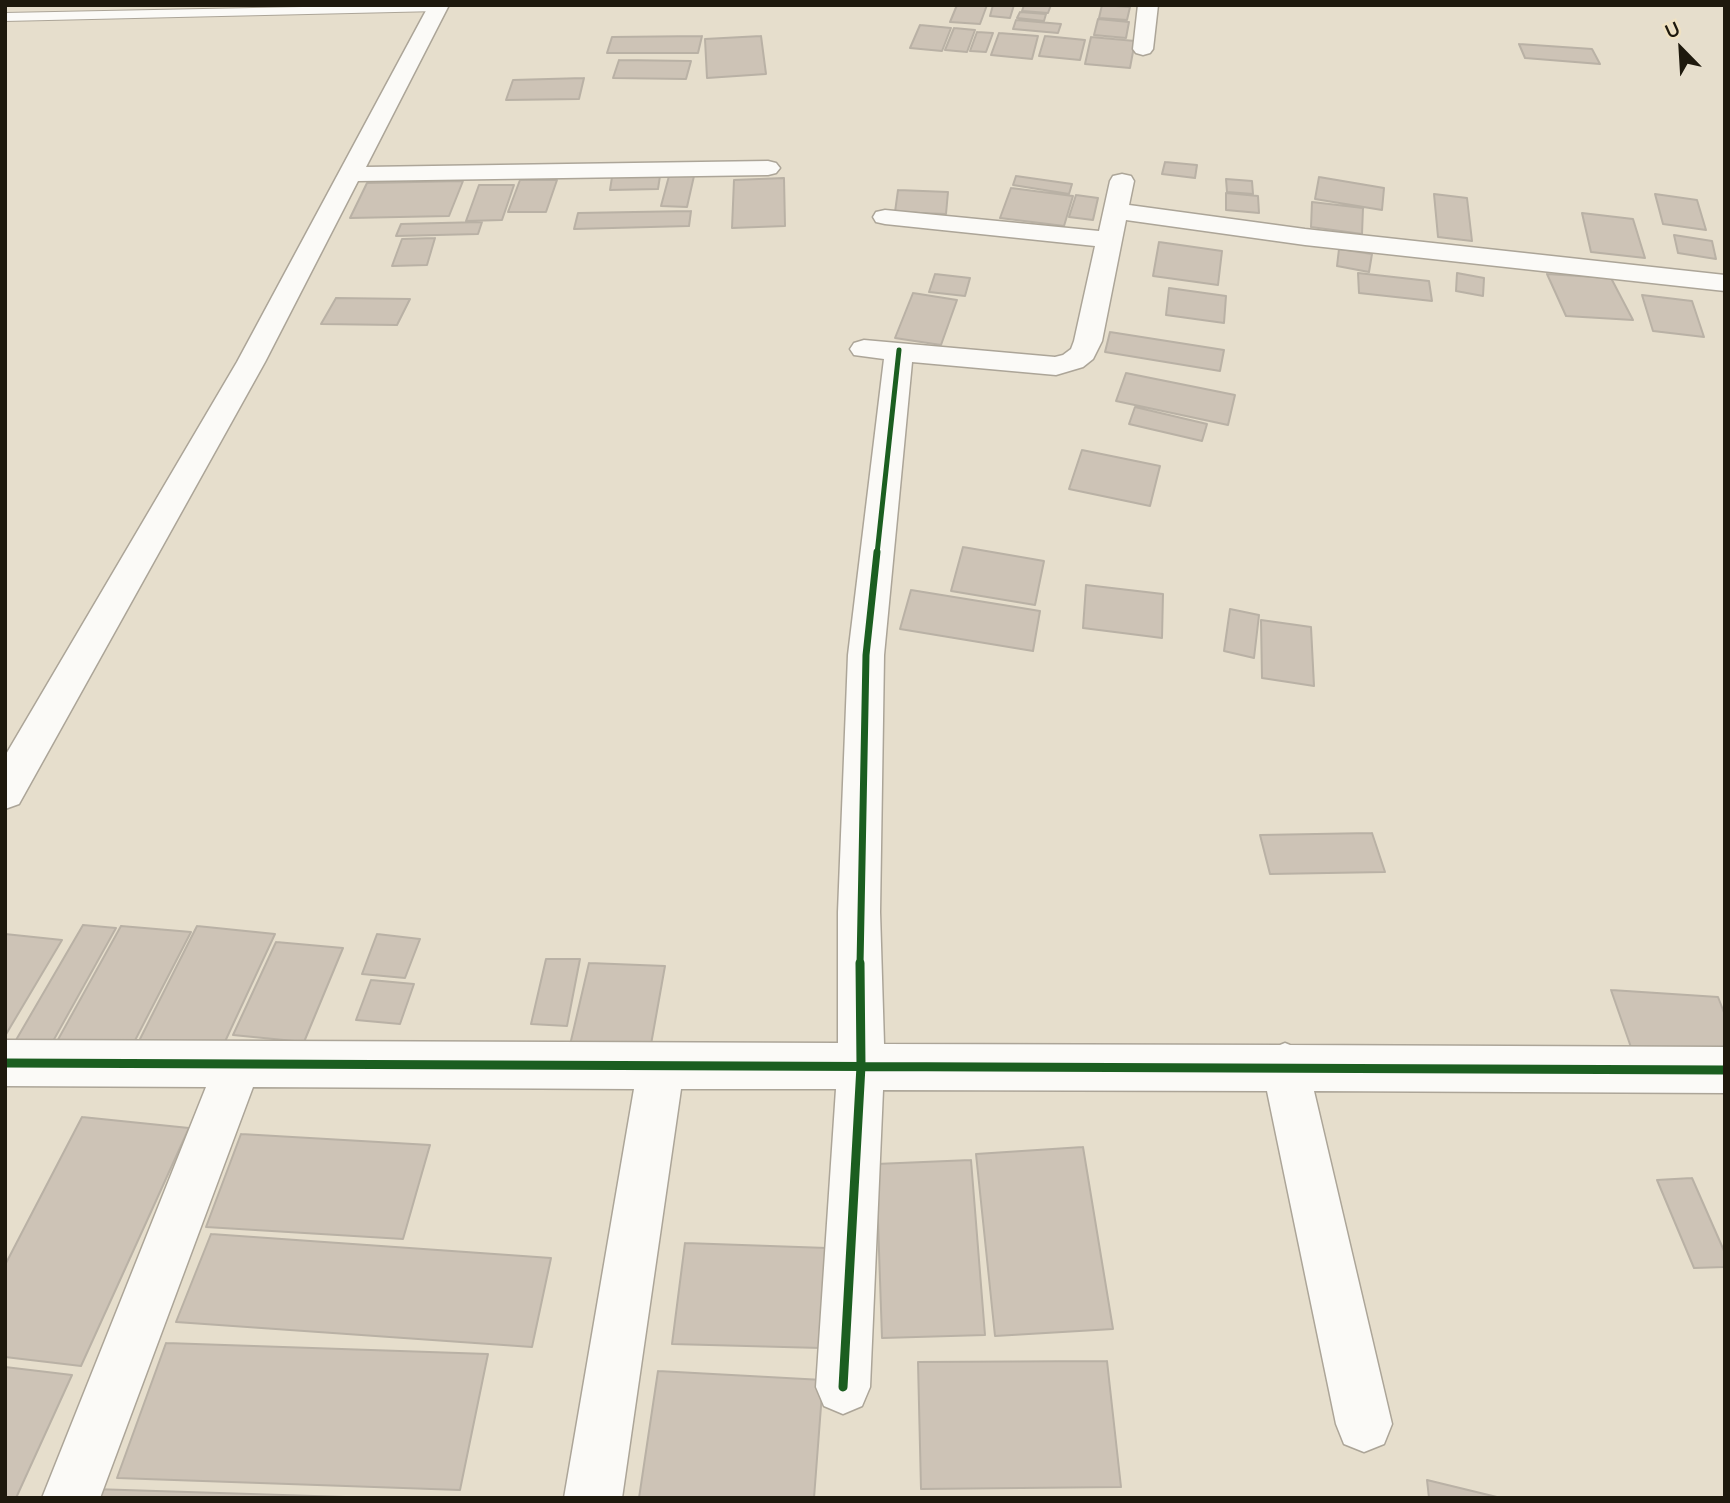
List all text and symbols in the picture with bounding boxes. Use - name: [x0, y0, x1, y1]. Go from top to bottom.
- north arrow: [1646, 14, 1716, 84]
- text: U: [1661, 15, 1684, 44]

